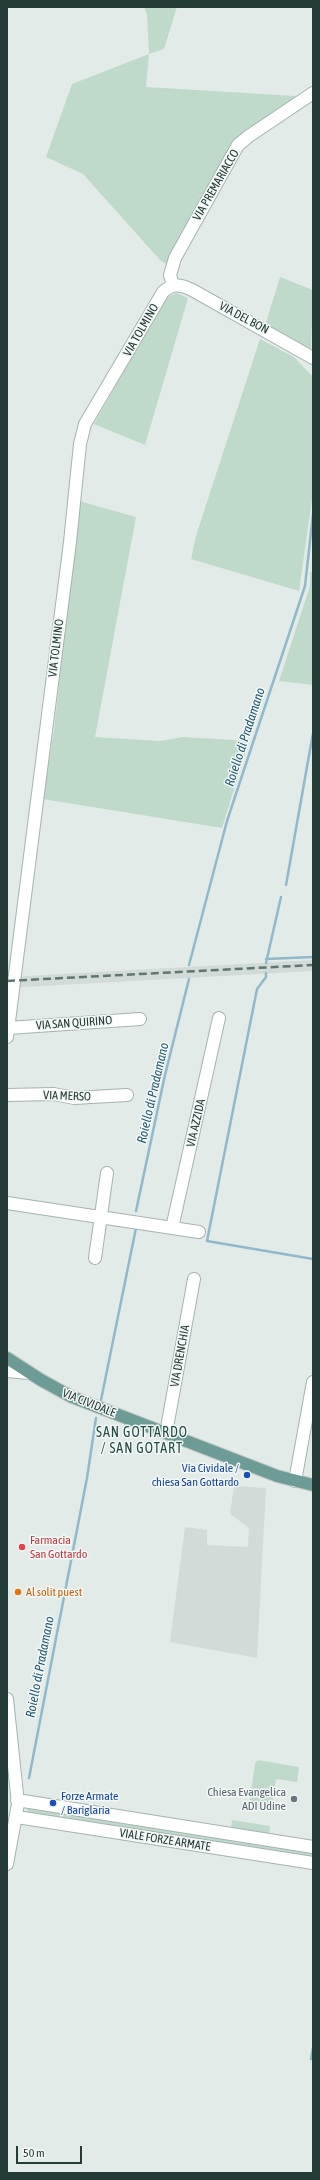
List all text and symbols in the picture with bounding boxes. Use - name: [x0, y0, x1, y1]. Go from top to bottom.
- street label: VIA PREMARIACCO: [190, 147, 242, 223]
- street label: VIA DEL BON: [217, 299, 271, 337]
- street label: VIA TOLMINO: [120, 301, 162, 359]
- street label: VIA TOLMINO: [45, 618, 67, 678]
- water label: Roiello di Pradamano: [222, 686, 268, 788]
- street label: VIA SAN QUIRINO: [35, 1013, 113, 1033]
- water label: Roiello di Pradamano: [134, 1041, 172, 1145]
- street label: VIA MERSO: [43, 1088, 91, 1104]
- street label: VIA AZZIDA: [183, 1098, 209, 1148]
- street label: VIA DRENCHIA: [167, 1324, 193, 1388]
- street label: VIA CIVIDALE: [60, 1386, 118, 1420]
- district label: SAN GOTTARDO / SAN GOTART: [96, 1425, 188, 1458]
- place label: Via Cividale / chiesa San Gottardo: [152, 1461, 239, 1489]
- marker: Via Cividale / chiesa San Gottardo: [242, 1470, 252, 1480]
- place label: Farmacia San Gottardo: [30, 1533, 87, 1561]
- marker: Farmacia San Gottardo: [17, 1542, 27, 1552]
- place label: Al solit puest: [26, 1585, 82, 1599]
- marker: Al solit puest: [13, 1587, 23, 1597]
- water label: Roiello di Pradamano: [23, 1615, 57, 1719]
- place label: Chiesa Evangelica ADI Udine: [207, 1785, 286, 1813]
- place label: Forze Armate / Bariglaria: [61, 1789, 118, 1817]
- marker: Chiesa Evangelica ADI Udine: [289, 1794, 299, 1804]
- marker: Forze Armate / Bariglaria: [48, 1798, 58, 1808]
- street label: VIALE FORZE ARMATE: [118, 1826, 212, 1854]
- scale bar: [18, 2138, 84, 2164]
- text: 50 m: [23, 2146, 45, 2160]

